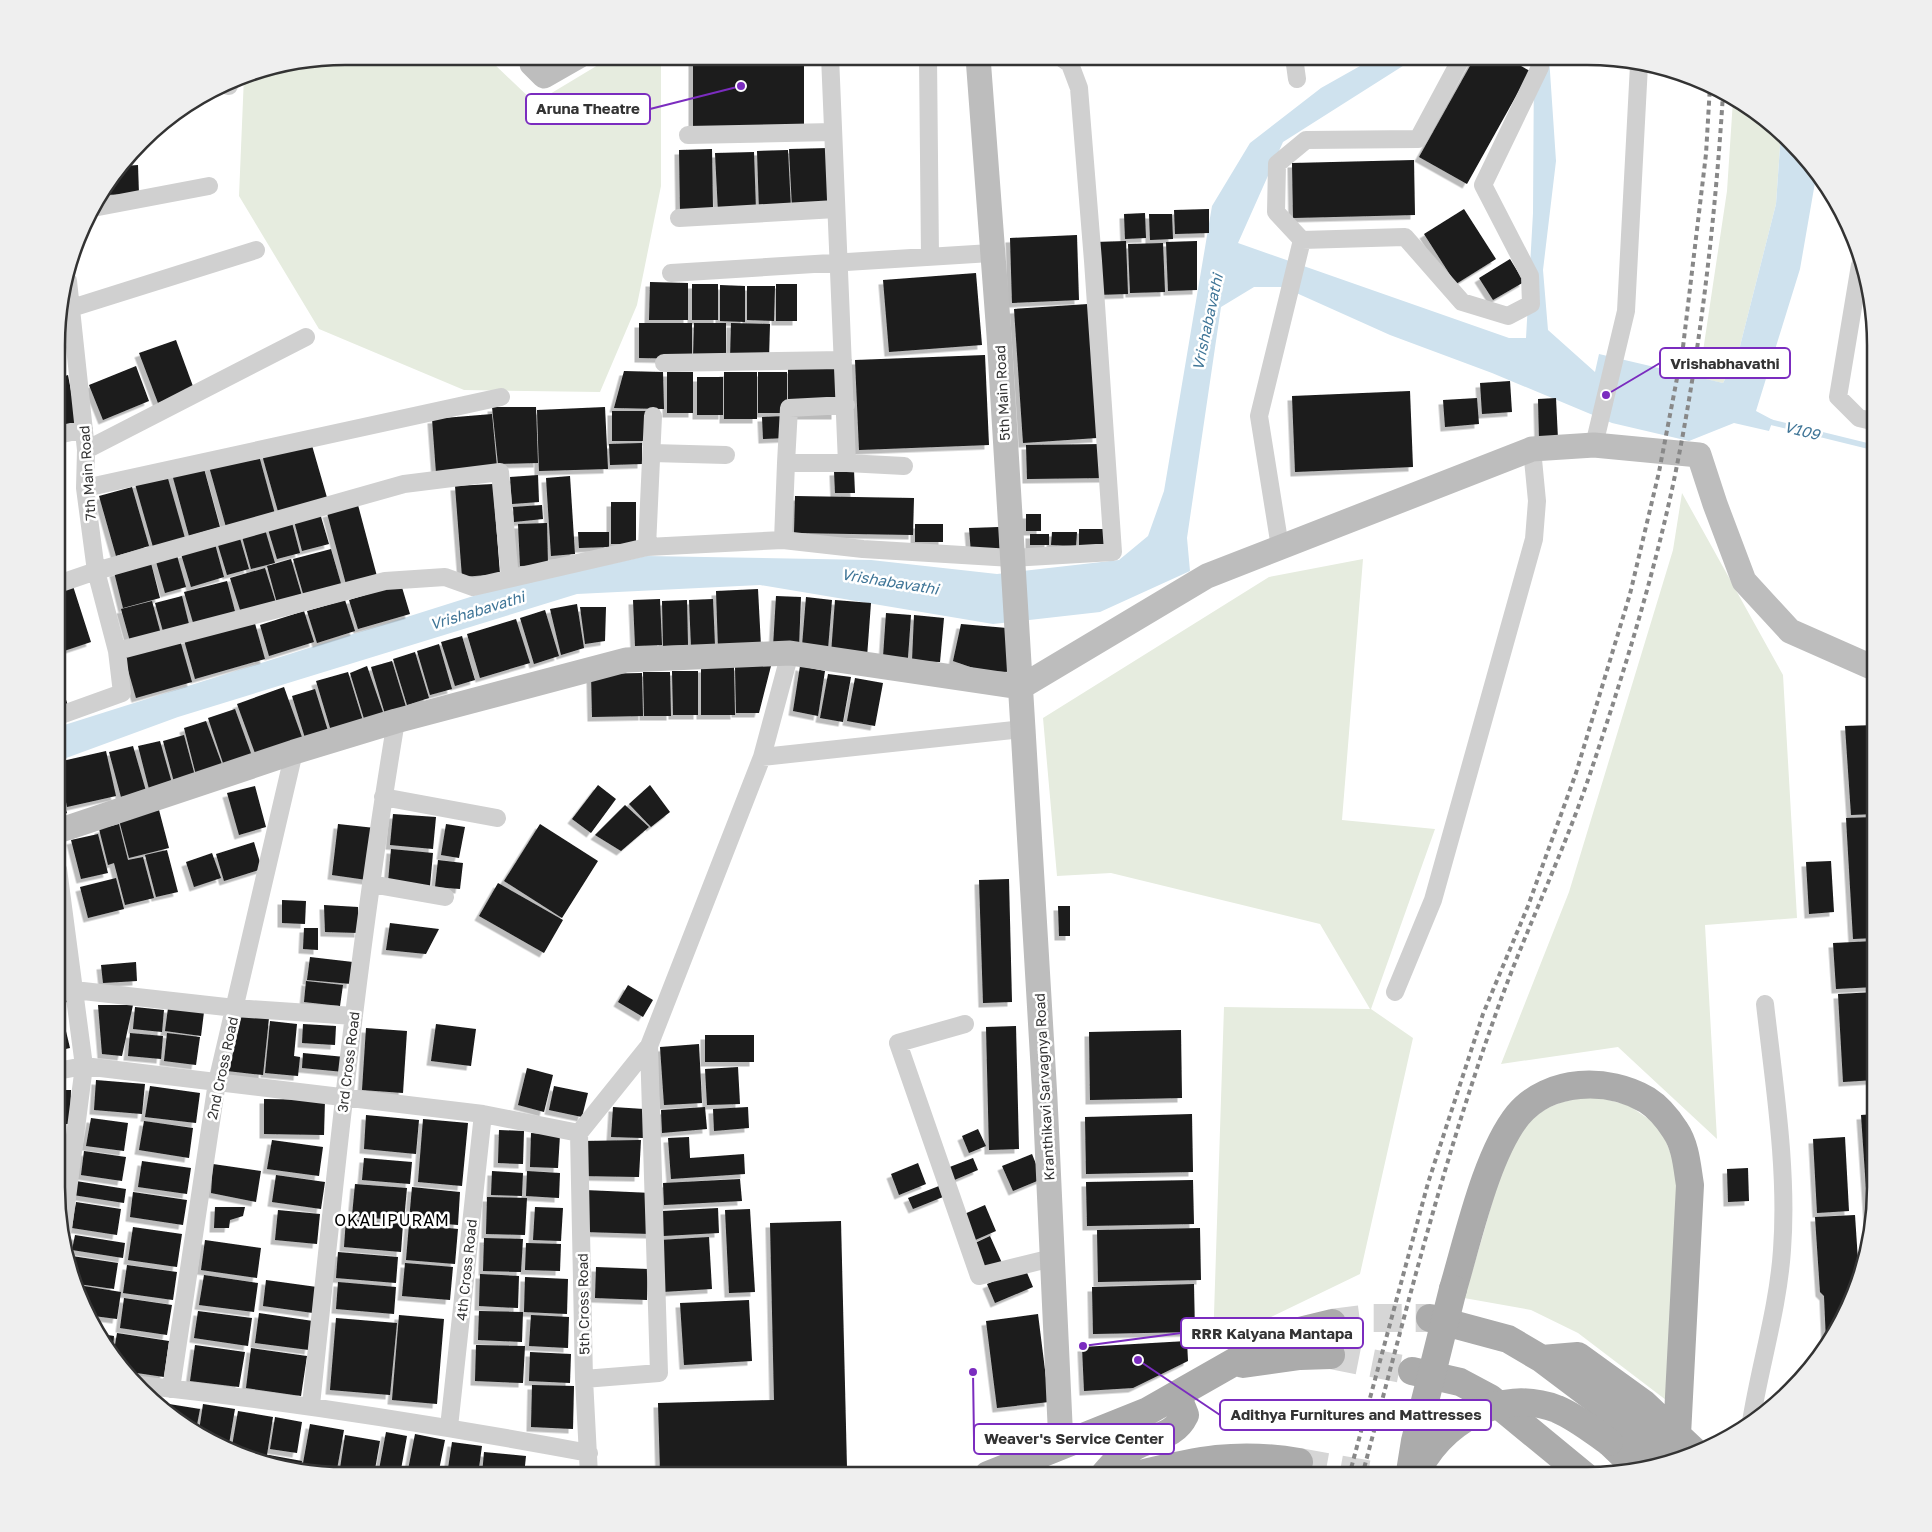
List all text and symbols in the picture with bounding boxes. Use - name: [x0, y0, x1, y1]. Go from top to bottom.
- callout: Aruna Theatre: [526, 94, 650, 124]
- text: Aruna Theatre: [536, 99, 640, 117]
- water label: Vrishabavathi: [1188, 270, 1226, 372]
- street label: 5th Main Road: [991, 345, 1013, 441]
- callout: Vrishabhavathi: [1660, 348, 1790, 378]
- text: Vrishabhavathi: [1670, 354, 1780, 372]
- water label: V109: [1783, 417, 1823, 444]
- street label: 7th Main Road: [75, 425, 99, 521]
- water label: Vrishabavathi: [840, 564, 942, 598]
- water label: Vrishabavathi: [428, 587, 528, 633]
- street label: Kranthikavi Sarvagnya Road: [1031, 993, 1057, 1181]
- street label: 3rd Cross Road: [333, 1011, 363, 1113]
- street label: 2nd Cross Road: [203, 1015, 241, 1121]
- district label: OKALIPURAM: [334, 1210, 450, 1230]
- street label: 4th Cross Road: [452, 1218, 480, 1322]
- street label: 5th Cross Road: [574, 1253, 592, 1355]
- callout: RRR Kalyana Mantapa: [1181, 1318, 1363, 1348]
- text: RRR Kalyana Mantapa: [1191, 1324, 1353, 1342]
- callout: Adithya Furnitures and Mattresses: [1220, 1400, 1491, 1430]
- text: Adithya Furnitures and Mattresses: [1230, 1405, 1482, 1423]
- callout: Weaver's Service Center: [974, 1424, 1174, 1454]
- text: Weaver's Service Center: [984, 1429, 1164, 1447]

